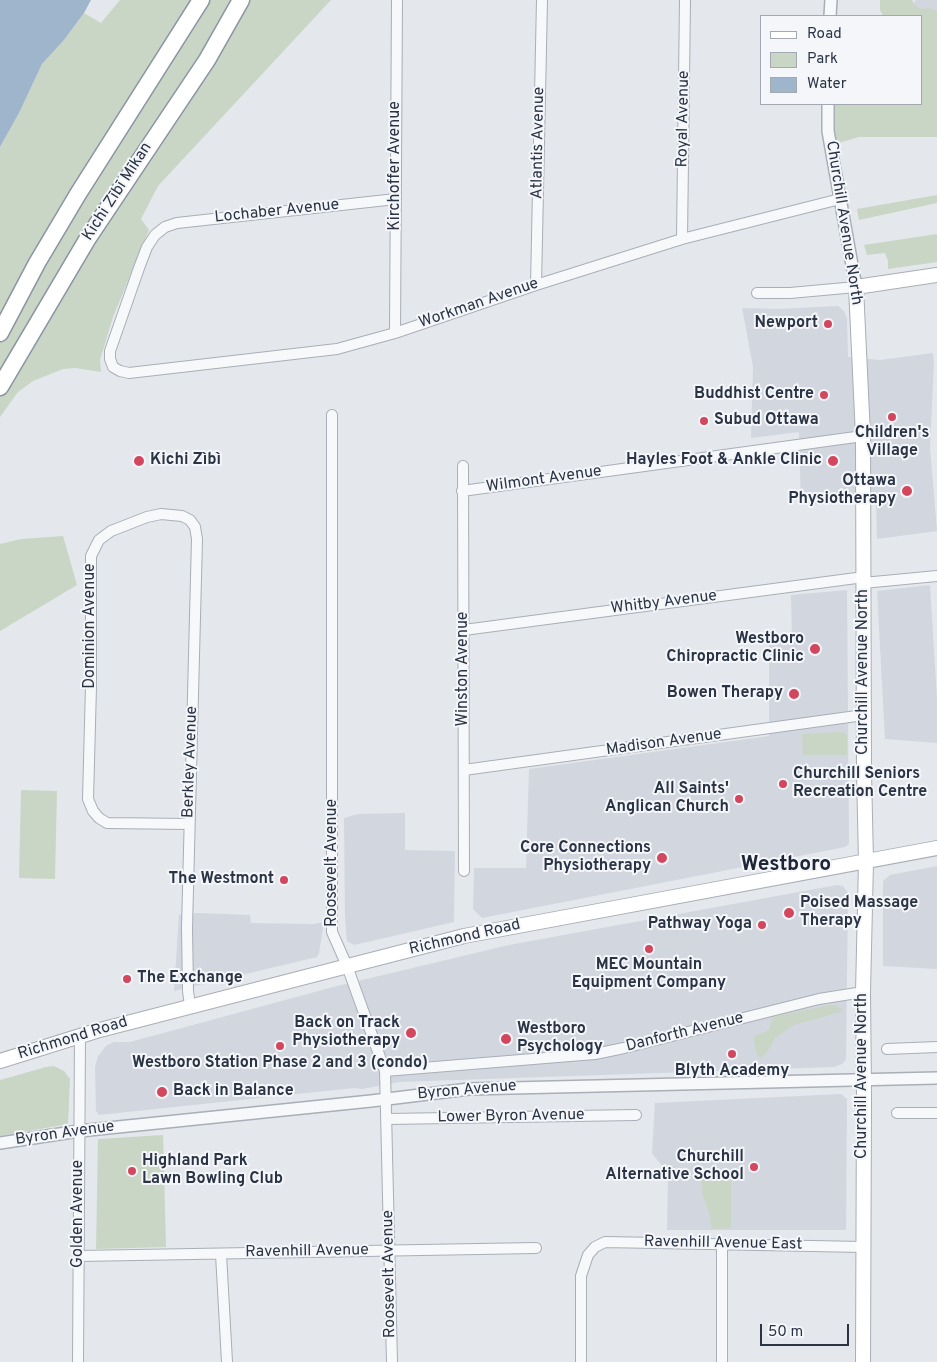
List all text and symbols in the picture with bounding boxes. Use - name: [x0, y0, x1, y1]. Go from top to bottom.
- legend: [760, 15, 922, 105]
- text: Road: [807, 25, 842, 44]
- text: Park: [807, 50, 838, 69]
- street label: Royal Avenue: [674, 70, 694, 168]
- text: Water: [807, 75, 846, 94]
- street label: Atlantis Avenue: [528, 87, 550, 199]
- street label: Kirchoffer Avenue: [386, 101, 406, 231]
- street label: Kichi Zībī Mīkan: [79, 139, 157, 245]
- street label: Churchill Avenue North: [821, 139, 865, 307]
- street label: Lochaber Avenue: [214, 196, 340, 228]
- street label: Workman Avenue: [417, 275, 541, 333]
- place label: Newport: [754, 314, 818, 334]
- marker: Newport: [822, 318, 834, 330]
- place label: Buddhist Centre: [694, 385, 814, 405]
- marker: Buddhist Centre: [818, 389, 830, 401]
- place label: Subud Ottawa: [714, 411, 819, 431]
- marker: Children's Village: [886, 411, 898, 423]
- marker: Subud Ottawa: [698, 415, 710, 427]
- place label: Children's Village: [855, 424, 929, 462]
- place label: Kichi Zìbì: [150, 451, 221, 471]
- place label: Hayles Foot & Ankle Clinic: [626, 451, 822, 471]
- marker: Kichi Zìbì: [132, 454, 146, 468]
- marker: Hayles Foot & Ankle Clinic: [826, 454, 840, 468]
- street label: Wilmont Avenue: [485, 462, 603, 498]
- place label: Ottawa Physiotherapy: [788, 472, 896, 510]
- marker: Ottawa Physiotherapy: [900, 484, 914, 498]
- street label: Dominion Avenue: [81, 563, 101, 689]
- street label: Whitby Avenue: [610, 587, 718, 619]
- street label: Churchill Avenue North: [854, 589, 874, 755]
- street label: Winston Avenue: [454, 612, 474, 726]
- place label: Westboro Chiropractic Clinic: [666, 630, 804, 668]
- marker: Westboro Chiropractic Clinic: [808, 642, 822, 656]
- place label: Bowen Therapy: [667, 684, 783, 704]
- marker: Bowen Therapy: [787, 687, 801, 701]
- street label: Berkley Avenue: [179, 706, 203, 818]
- street label: Madison Avenue: [605, 725, 723, 761]
- place label: Churchill Seniors Recreation Centre: [793, 765, 927, 803]
- marker: Churchill Seniors Recreation Centre: [777, 778, 789, 790]
- place label: All Saints' Anglican Church: [605, 780, 729, 818]
- marker: All Saints' Anglican Church: [733, 793, 745, 805]
- street label: Roosevelt Avenue: [323, 799, 343, 927]
- place label: Core Connections Physiotherapy: [520, 839, 651, 877]
- marker: Core Connections Physiotherapy: [655, 851, 669, 865]
- district label: Westboro: [741, 853, 831, 879]
- place label: The Westmont: [168, 870, 274, 890]
- marker: The Westmont: [278, 874, 290, 886]
- place label: Poised Massage Therapy: [800, 894, 918, 932]
- marker: Poised Massage Therapy: [782, 906, 796, 920]
- place label: Pathway Yoga: [648, 915, 752, 935]
- street label: Richmond Road: [407, 916, 523, 960]
- marker: Pathway Yoga: [756, 919, 768, 931]
- marker: MEC Mountain Equipment Company: [643, 943, 655, 955]
- place label: MEC Mountain Equipment Company: [572, 956, 726, 994]
- place label: The Exchange: [137, 969, 243, 989]
- marker: The Exchange: [121, 973, 133, 985]
- street label: Churchill Avenue North: [853, 993, 873, 1159]
- street label: Danforth Avenue: [624, 1009, 746, 1057]
- street label: Richmond Road: [16, 1013, 130, 1065]
- place label: Back on Track Physiotherapy: [292, 1014, 400, 1052]
- place label: Westboro Psychology: [517, 1020, 603, 1058]
- marker: Back on Track Physiotherapy: [404, 1026, 418, 1040]
- marker: Westboro Psychology: [499, 1032, 513, 1046]
- marker: Westboro Station Phase 2 and 3 (condo): [274, 1040, 286, 1052]
- marker: Blyth Academy: [726, 1048, 738, 1060]
- place label: Westboro Station Phase 2 and 3 (condo): [132, 1054, 428, 1074]
- place label: Blyth Academy: [675, 1062, 789, 1082]
- street label: Byron Avenue: [417, 1077, 517, 1105]
- place label: Back in Balance: [173, 1082, 294, 1102]
- marker: Back in Balance: [155, 1085, 169, 1099]
- street label: Lower Byron Avenue: [437, 1106, 585, 1128]
- street label: Byron Avenue: [14, 1118, 116, 1150]
- place label: Churchill Alternative School: [605, 1148, 744, 1186]
- place label: Highland Park Lawn Bowling Club: [142, 1152, 283, 1190]
- street label: Golden Avenue: [69, 1160, 89, 1268]
- marker: Churchill Alternative School: [748, 1161, 760, 1173]
- marker: Highland Park Lawn Bowling Club: [126, 1165, 138, 1177]
- street label: Roosevelt Avenue: [379, 1210, 401, 1338]
- street label: Ravenhill Avenue East: [644, 1233, 802, 1255]
- street label: Ravenhill Avenue: [245, 1241, 369, 1263]
- scale bar: [762, 1314, 851, 1346]
- text: 50 m: [768, 1323, 803, 1342]

